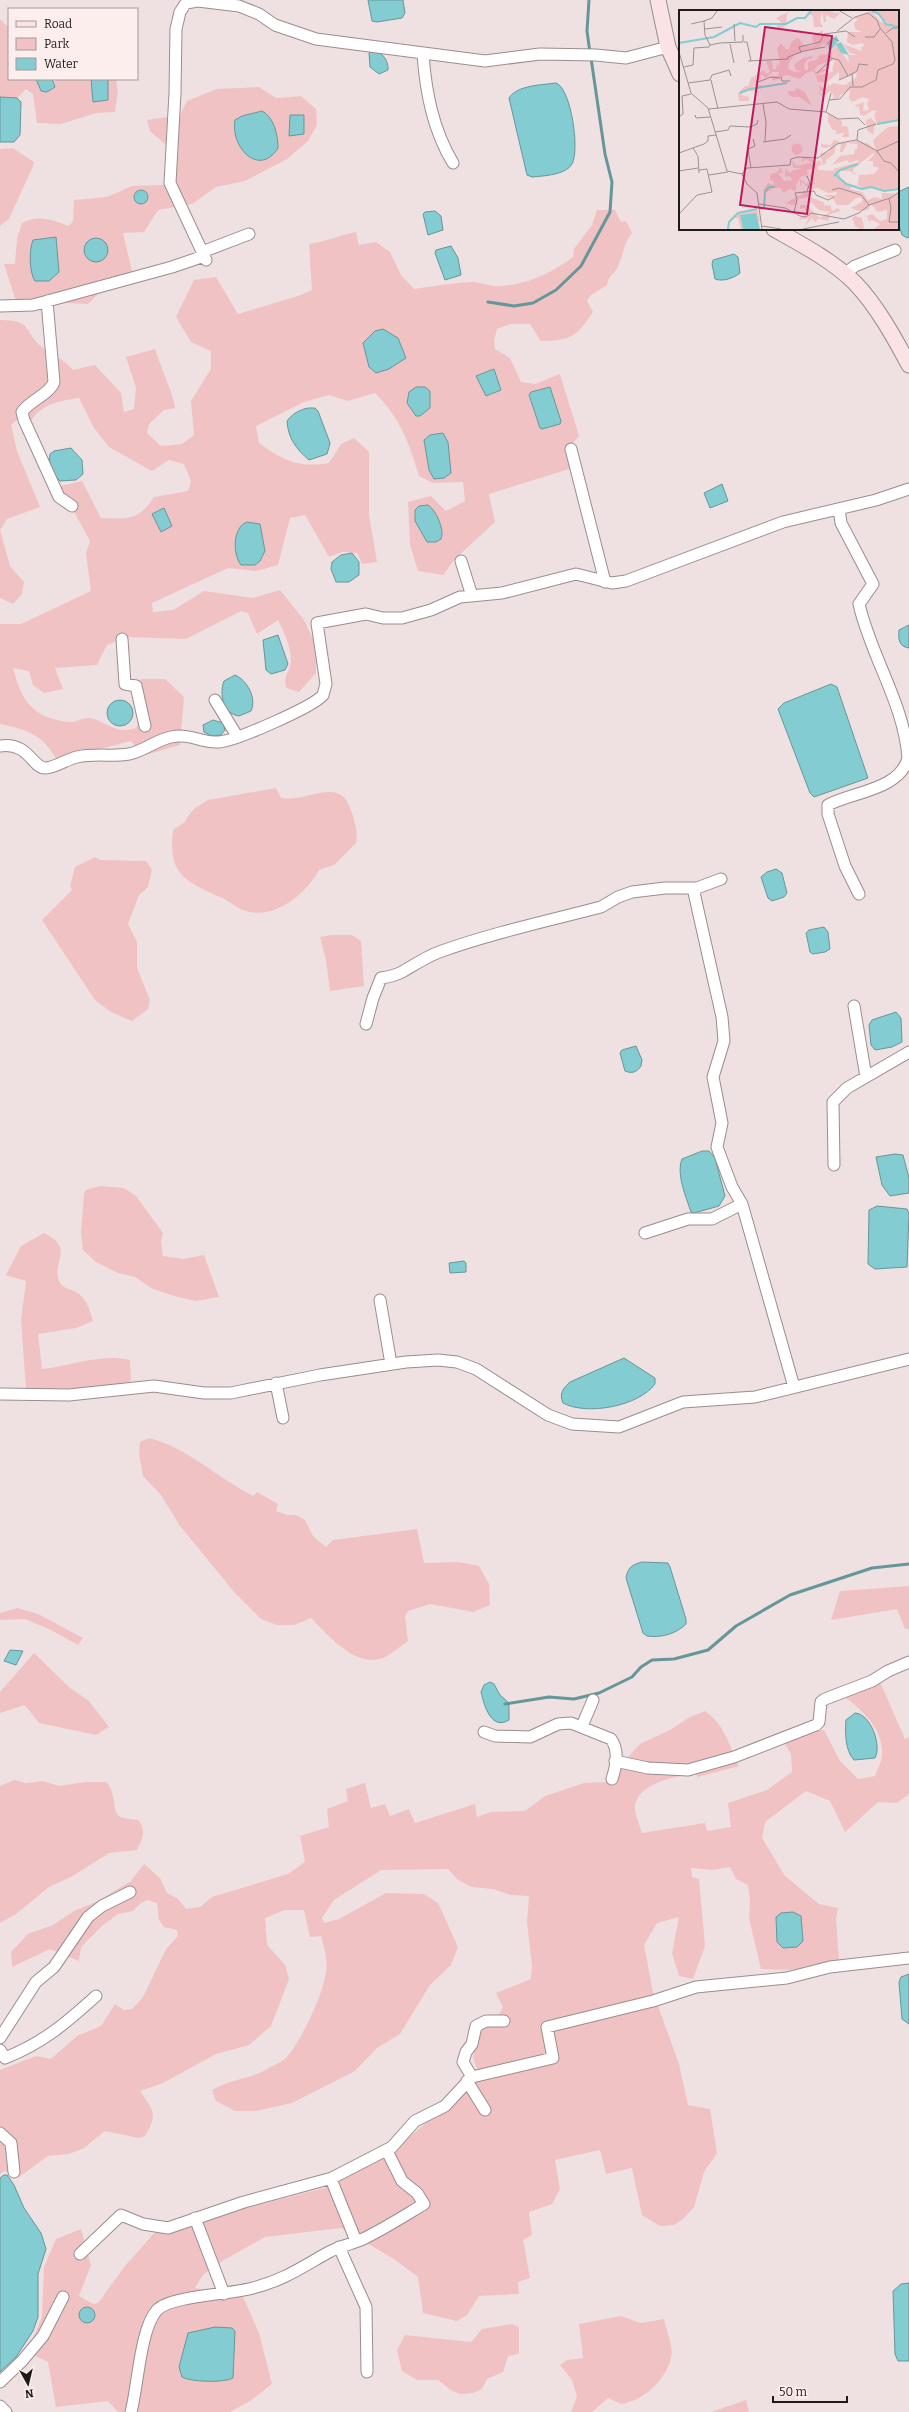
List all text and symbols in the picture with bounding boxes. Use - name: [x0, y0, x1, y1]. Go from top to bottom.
- legend: [8, 8, 138, 80]
- inset map: [679, 10, 899, 230]
- text: Road: [44, 17, 72, 31]
- text: Park: [44, 37, 70, 51]
- text: Water: [44, 57, 79, 71]
- north arrow: [8, 2364, 48, 2404]
- scale bar: [773, 2378, 847, 2404]
- text: 50 m: [779, 2385, 808, 2399]
- text: N: [24, 2386, 34, 2401]

